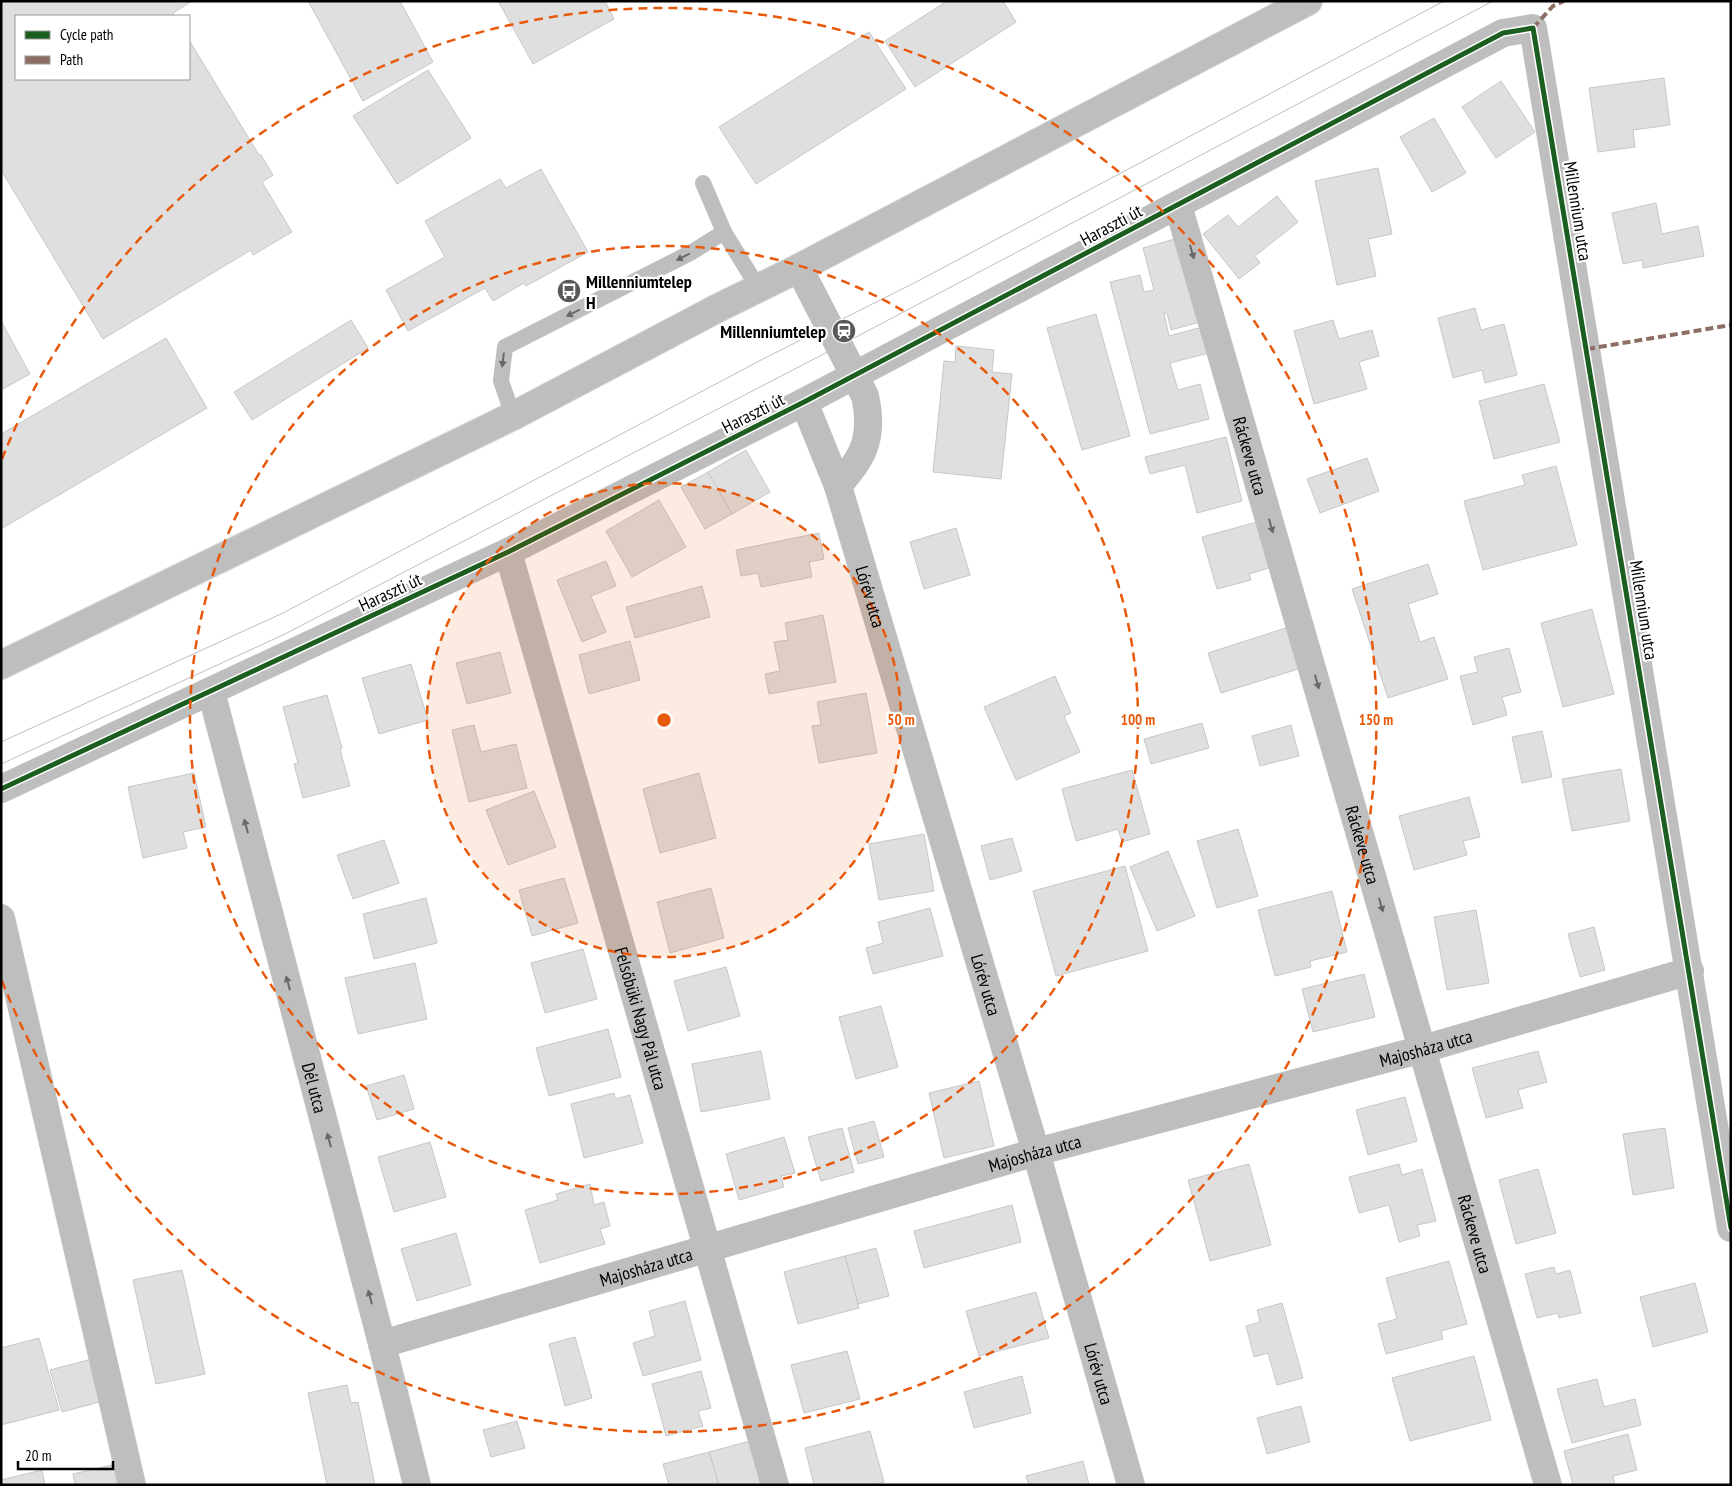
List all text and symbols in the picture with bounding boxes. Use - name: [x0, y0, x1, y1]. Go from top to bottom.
- legend: [15, 15, 190, 80]
- text: Cycle path: [60, 25, 113, 44]
- text: Path: [60, 50, 83, 69]
- street label: Millennium utca: [1559, 160, 1597, 262]
- street label: Haraszti út: [1076, 199, 1146, 251]
- one-way arrow: [1188, 245, 1196, 260]
- one-way arrow: [675, 253, 690, 261]
- place label: Millenniumtelep H: [586, 270, 692, 314]
- bus stop icon: Millenniumtelep H: [556, 278, 582, 304]
- one-way arrow: [566, 309, 580, 317]
- station icon: Millenniumtelep: [831, 318, 857, 344]
- place label: Millenniumtelep: [720, 320, 826, 343]
- one-way arrow: [499, 352, 507, 368]
- street label: Haraszti út: [718, 388, 788, 438]
- street label: Ráckeve utca: [1228, 414, 1273, 498]
- one-way arrow: [1268, 518, 1276, 533]
- street label: Millennium utca: [1625, 559, 1663, 661]
- street label: Lórév utca: [851, 563, 891, 630]
- street label: Haraszti út: [355, 567, 425, 617]
- one-way arrow: [1313, 674, 1321, 689]
- text: 50 m: [887, 710, 915, 729]
- text: 100 m: [1121, 710, 1155, 729]
- text: 150 m: [1359, 710, 1393, 729]
- centre of rings: [655, 711, 673, 729]
- street label: Ráckeve utca: [1341, 803, 1385, 887]
- one-way arrow: [242, 818, 250, 833]
- one-way arrow: [1378, 898, 1386, 913]
- street label: Felsőbüki Nagy Pál utca: [610, 944, 673, 1092]
- street label: Lórév utca: [966, 951, 1006, 1018]
- one-way arrow: [283, 975, 291, 990]
- street label: Majosháza utca: [1377, 1024, 1475, 1072]
- street label: Dél utca: [297, 1060, 332, 1115]
- street label: Majosháza utca: [985, 1129, 1083, 1177]
- one-way arrow: [325, 1133, 333, 1148]
- street label: Ráckeve utca: [1453, 1192, 1498, 1276]
- street label: Majosháza utca: [597, 1242, 695, 1291]
- one-way arrow: [366, 1290, 374, 1305]
- street label: Lórév utca: [1080, 1340, 1119, 1407]
- scale bar: [18, 1438, 112, 1470]
- text: 20 m: [25, 1446, 51, 1465]

